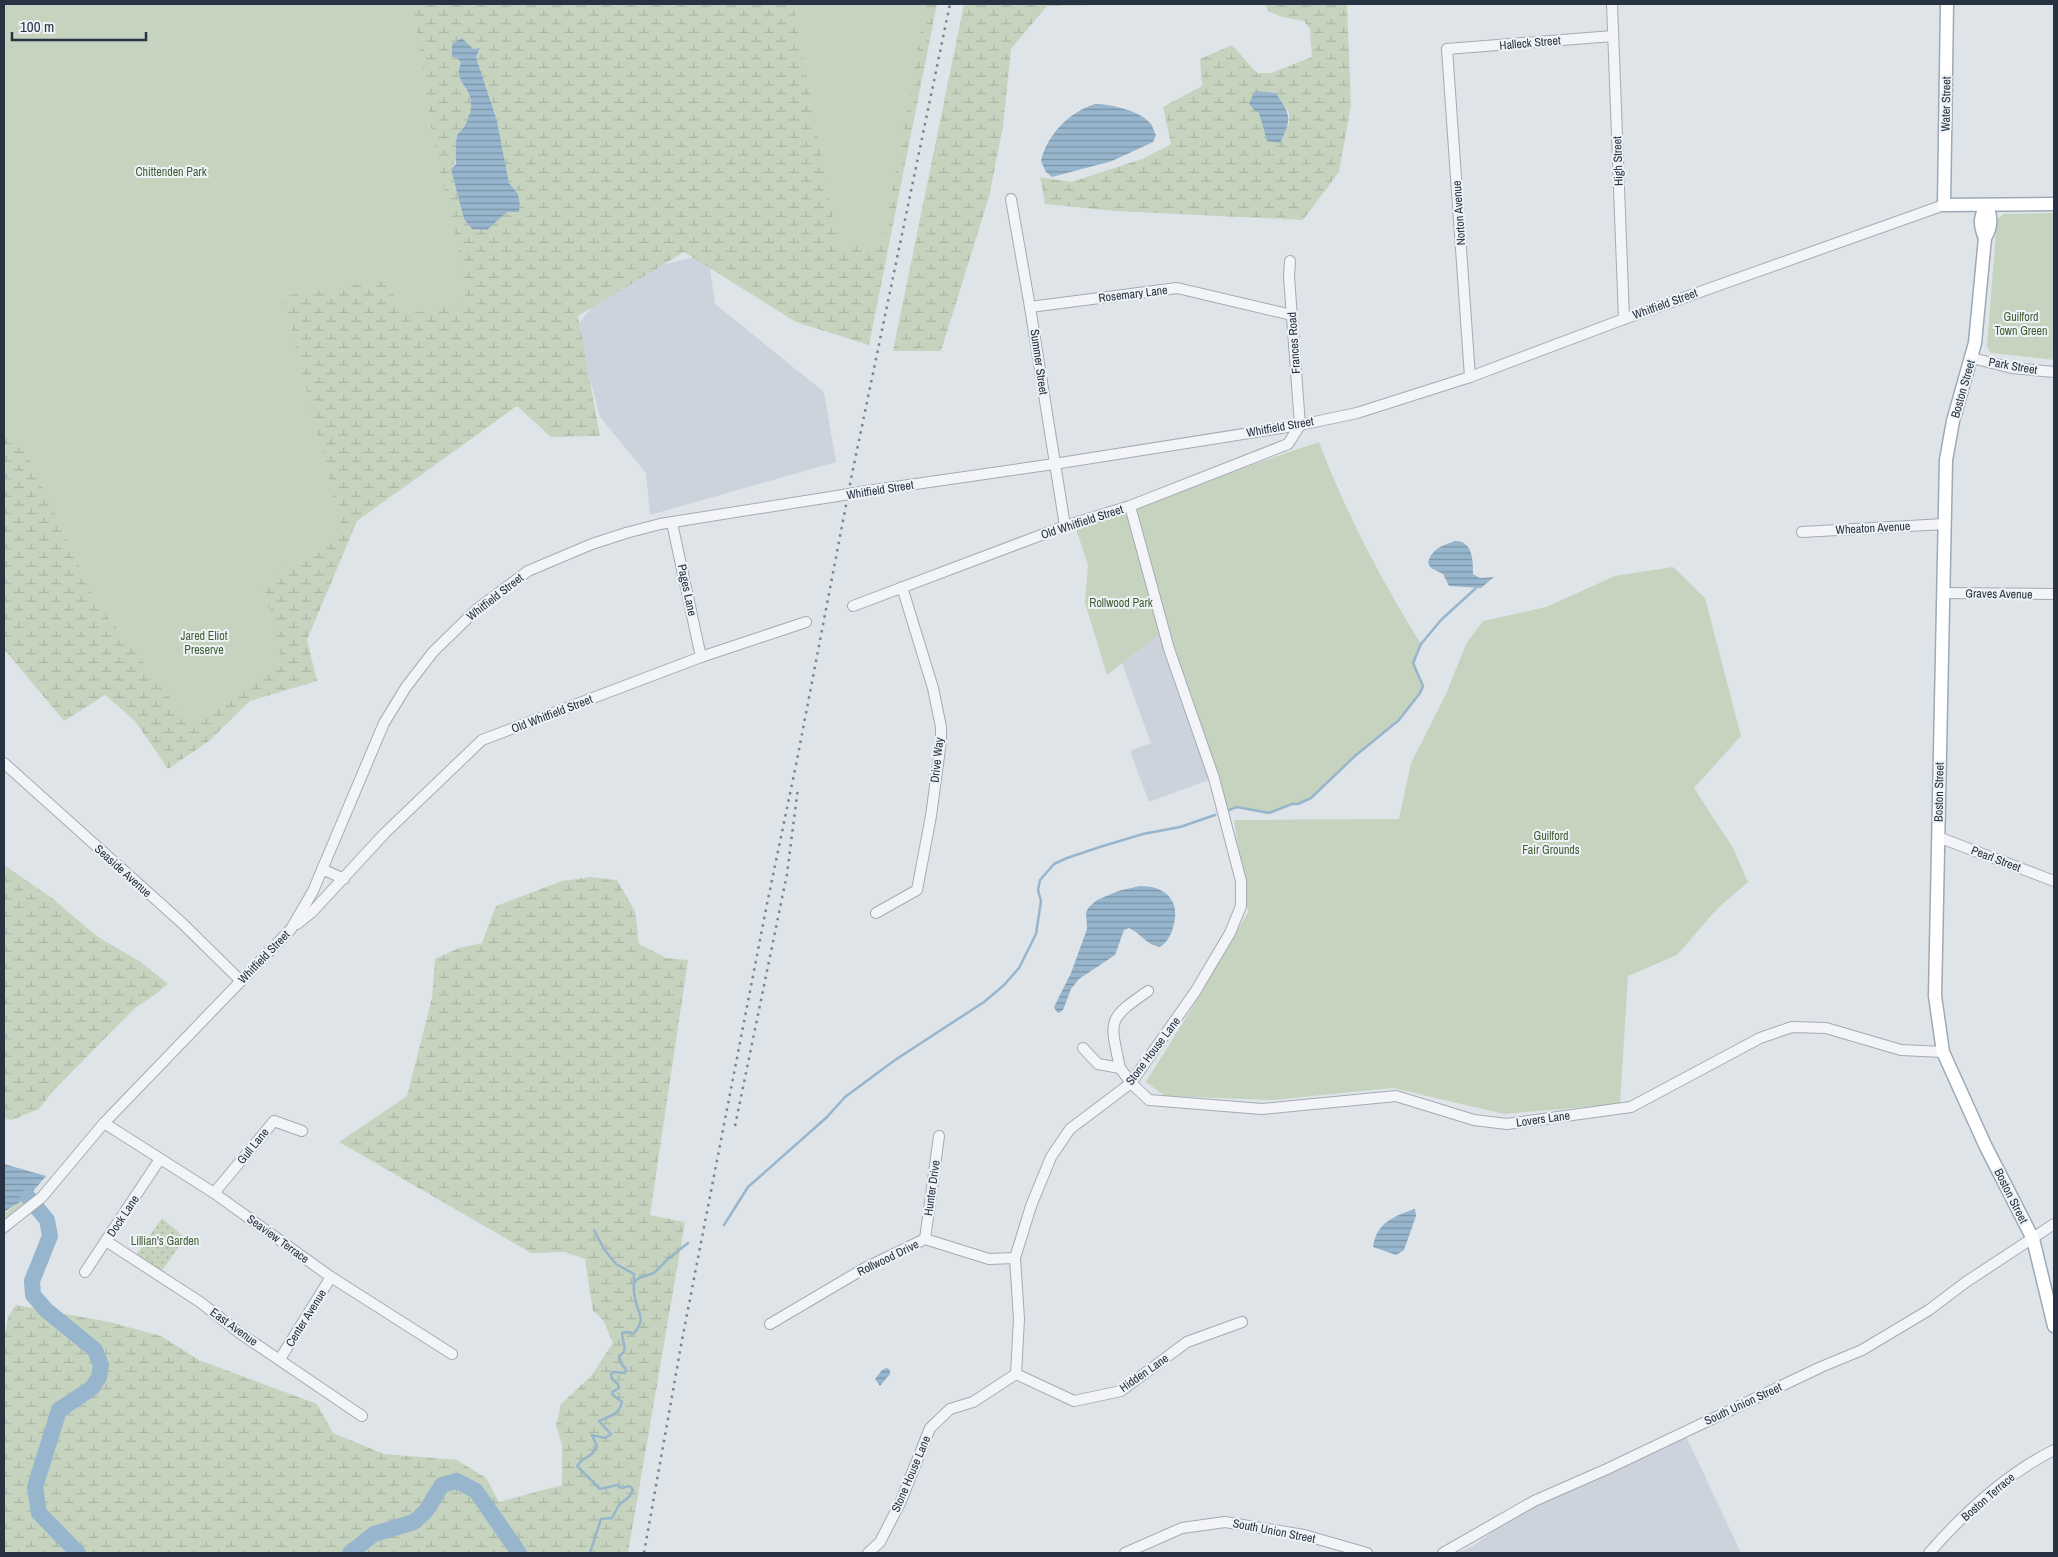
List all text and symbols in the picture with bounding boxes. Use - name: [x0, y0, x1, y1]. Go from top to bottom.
- scale bar: [12, 10, 146, 42]
- text: 100 m: [20, 16, 54, 37]
- street label: Halleck Street: [1499, 32, 1561, 54]
- street label: Water Street: [1938, 76, 1954, 132]
- street label: High Street: [1609, 136, 1627, 186]
- park label: Chittenden Park: [135, 164, 207, 180]
- street label: Norton Avenue: [1449, 180, 1469, 246]
- street label: Rosemary Lane: [1098, 282, 1168, 306]
- street label: Whitfield Street: [1630, 285, 1700, 323]
- park label: Guilford Town Green: [1994, 309, 2048, 339]
- street label: Frances Road: [1284, 312, 1304, 374]
- street label: Summer Street: [1026, 328, 1052, 396]
- street label: Park Street: [1987, 354, 2039, 378]
- street label: Boston Street: [1947, 358, 1979, 420]
- street label: Whitfield Street: [1245, 413, 1315, 441]
- street label: Whitfield Street: [845, 477, 915, 503]
- street label: Old Whitfield Street: [1039, 501, 1126, 543]
- street label: Wheaton Avenue: [1835, 518, 1911, 538]
- street label: Pages Lane: [674, 563, 700, 617]
- street label: Whitfield Street: [463, 570, 527, 624]
- street label: Graves Avenue: [1965, 585, 2033, 603]
- park label: Rollwood Park: [1089, 595, 1153, 611]
- park label: Jared Eliot Preserve: [180, 628, 228, 658]
- street label: Old Whitfield Street: [509, 691, 595, 737]
- street label: Drive Way: [927, 736, 947, 784]
- street label: Boston Street: [1930, 762, 1948, 822]
- park label: Guilford Fair Grounds: [1522, 828, 1580, 858]
- street label: Seaside Avenue: [91, 841, 155, 901]
- street label: Pearl Street: [1969, 842, 2023, 876]
- street label: Whitfield Street: [235, 927, 293, 987]
- street label: Stone House Lane: [1122, 1014, 1184, 1088]
- street label: Lovers Lane: [1515, 1107, 1571, 1131]
- street label: Gull Lane: [234, 1125, 272, 1167]
- street label: Hunter Drive: [920, 1159, 944, 1217]
- street label: Boston Street: [1990, 1166, 2032, 1226]
- street label: Dock Lane: [103, 1192, 143, 1240]
- street label: Seaview Terrace: [244, 1211, 312, 1267]
- park label: Lillian's Garden: [131, 1233, 199, 1249]
- street label: Rollwood Drive: [855, 1236, 921, 1280]
- street label: Center Avenue: [282, 1286, 330, 1350]
- street label: East Avenue: [207, 1304, 261, 1350]
- street label: Hidden Lane: [1116, 1350, 1172, 1396]
- street label: South Union Street: [1702, 1379, 1785, 1429]
- street label: Stone House Lane: [888, 1433, 934, 1515]
- street label: Boston Terrace: [1958, 1469, 2018, 1525]
- street label: South Union Street: [1231, 1515, 1317, 1547]

